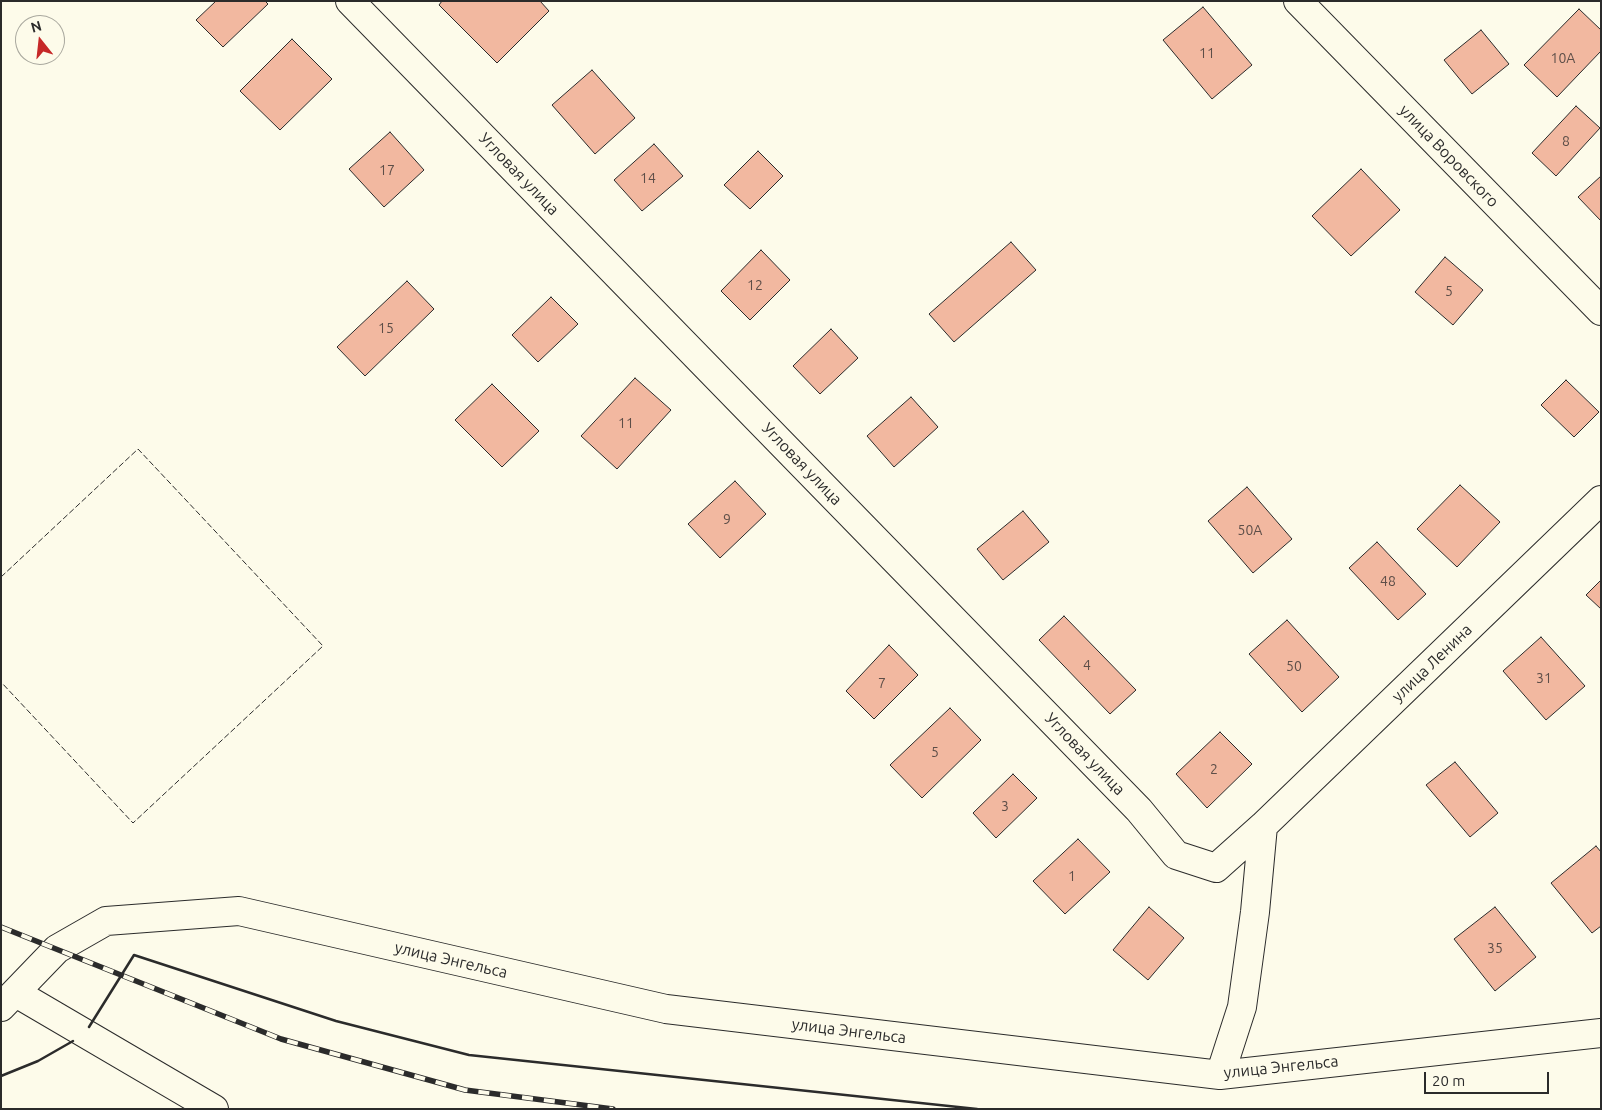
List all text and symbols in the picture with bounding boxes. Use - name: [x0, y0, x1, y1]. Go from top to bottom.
- north arrow: [15, 15, 65, 65]
- text: N: [29, 17, 43, 36]
- house number: 11: [1199, 45, 1215, 61]
- house number: 10А: [1551, 50, 1575, 66]
- street label: улица Воровского: [1395, 101, 1503, 211]
- street label: Угловая улица: [475, 129, 563, 219]
- house number: 8: [1562, 133, 1570, 149]
- house number: 17: [379, 162, 395, 178]
- house number: 14: [640, 170, 656, 186]
- house number: 12: [747, 277, 763, 293]
- house number: 5: [1445, 283, 1453, 299]
- house number: 15: [378, 320, 394, 336]
- house number: 11: [618, 415, 634, 431]
- street label: Угловая улица: [758, 419, 846, 509]
- house number: 9: [723, 511, 731, 527]
- house number: 50А: [1238, 522, 1262, 538]
- house number: 48: [1380, 573, 1396, 589]
- street label: улица Ленина: [1388, 620, 1476, 706]
- house number: 4: [1083, 657, 1091, 673]
- house number: 50: [1286, 658, 1302, 674]
- house number: 31: [1536, 670, 1552, 686]
- house number: 7: [878, 675, 886, 691]
- street label: Угловая улица: [1041, 709, 1129, 799]
- house number: 5: [931, 744, 939, 760]
- house number: 2: [1210, 761, 1218, 777]
- house number: 3: [1001, 798, 1009, 814]
- house number: 1: [1068, 868, 1076, 884]
- street label: улица Энгельса: [393, 938, 509, 982]
- house number: 35: [1487, 940, 1503, 956]
- street label: улица Энгельса: [791, 1014, 907, 1048]
- street label: улица Энгельса: [1223, 1051, 1339, 1083]
- scale bar: [1427, 1062, 1552, 1094]
- text: 20 m: [1432, 1072, 1465, 1089]

